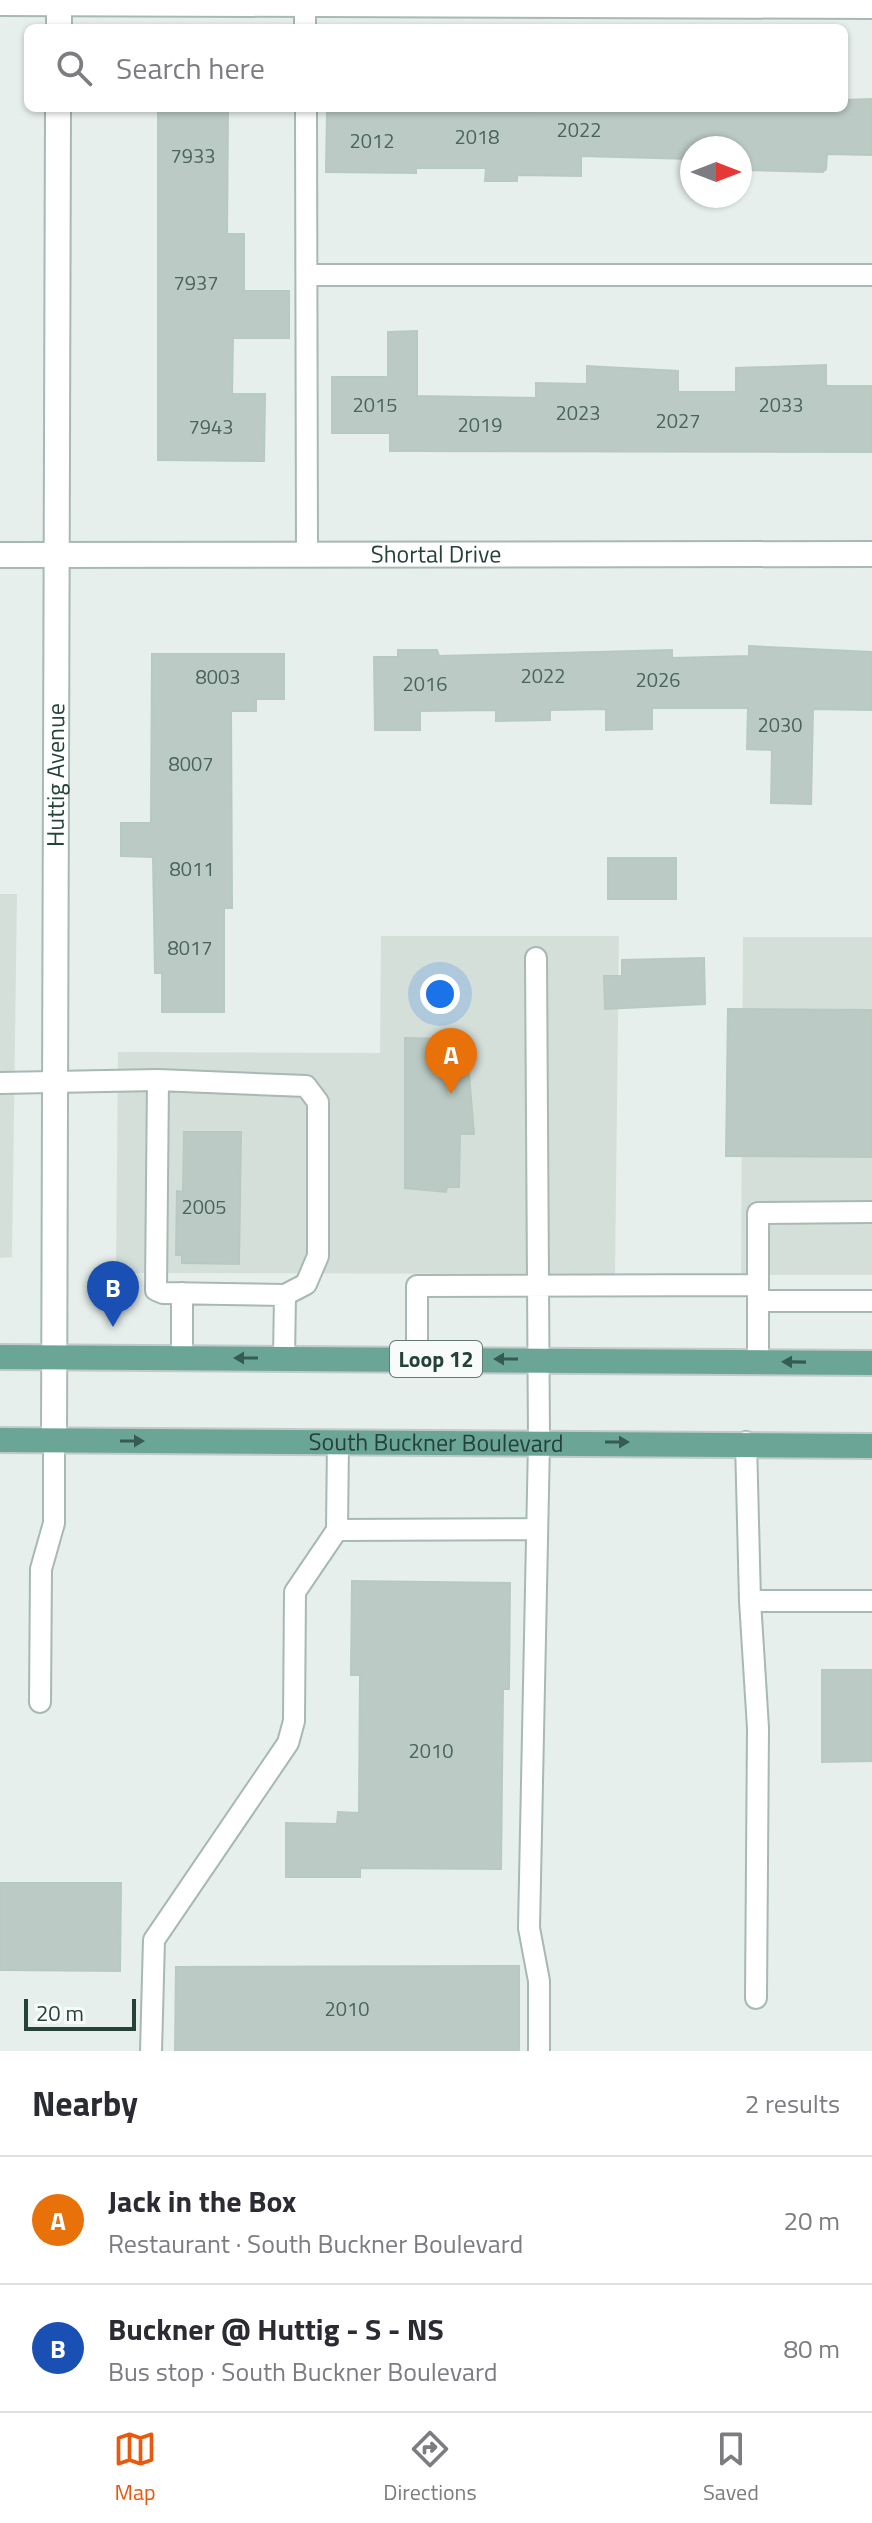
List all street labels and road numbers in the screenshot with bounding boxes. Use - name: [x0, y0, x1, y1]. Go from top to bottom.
- street label: Shortal Drive: [371, 535, 501, 572]
- street label: Huttig Avenue: [37, 703, 73, 847]
- road number: Loop 12: [390, 1341, 482, 1377]
- street label: South Buckner Boulevard: [308, 1423, 564, 1461]

